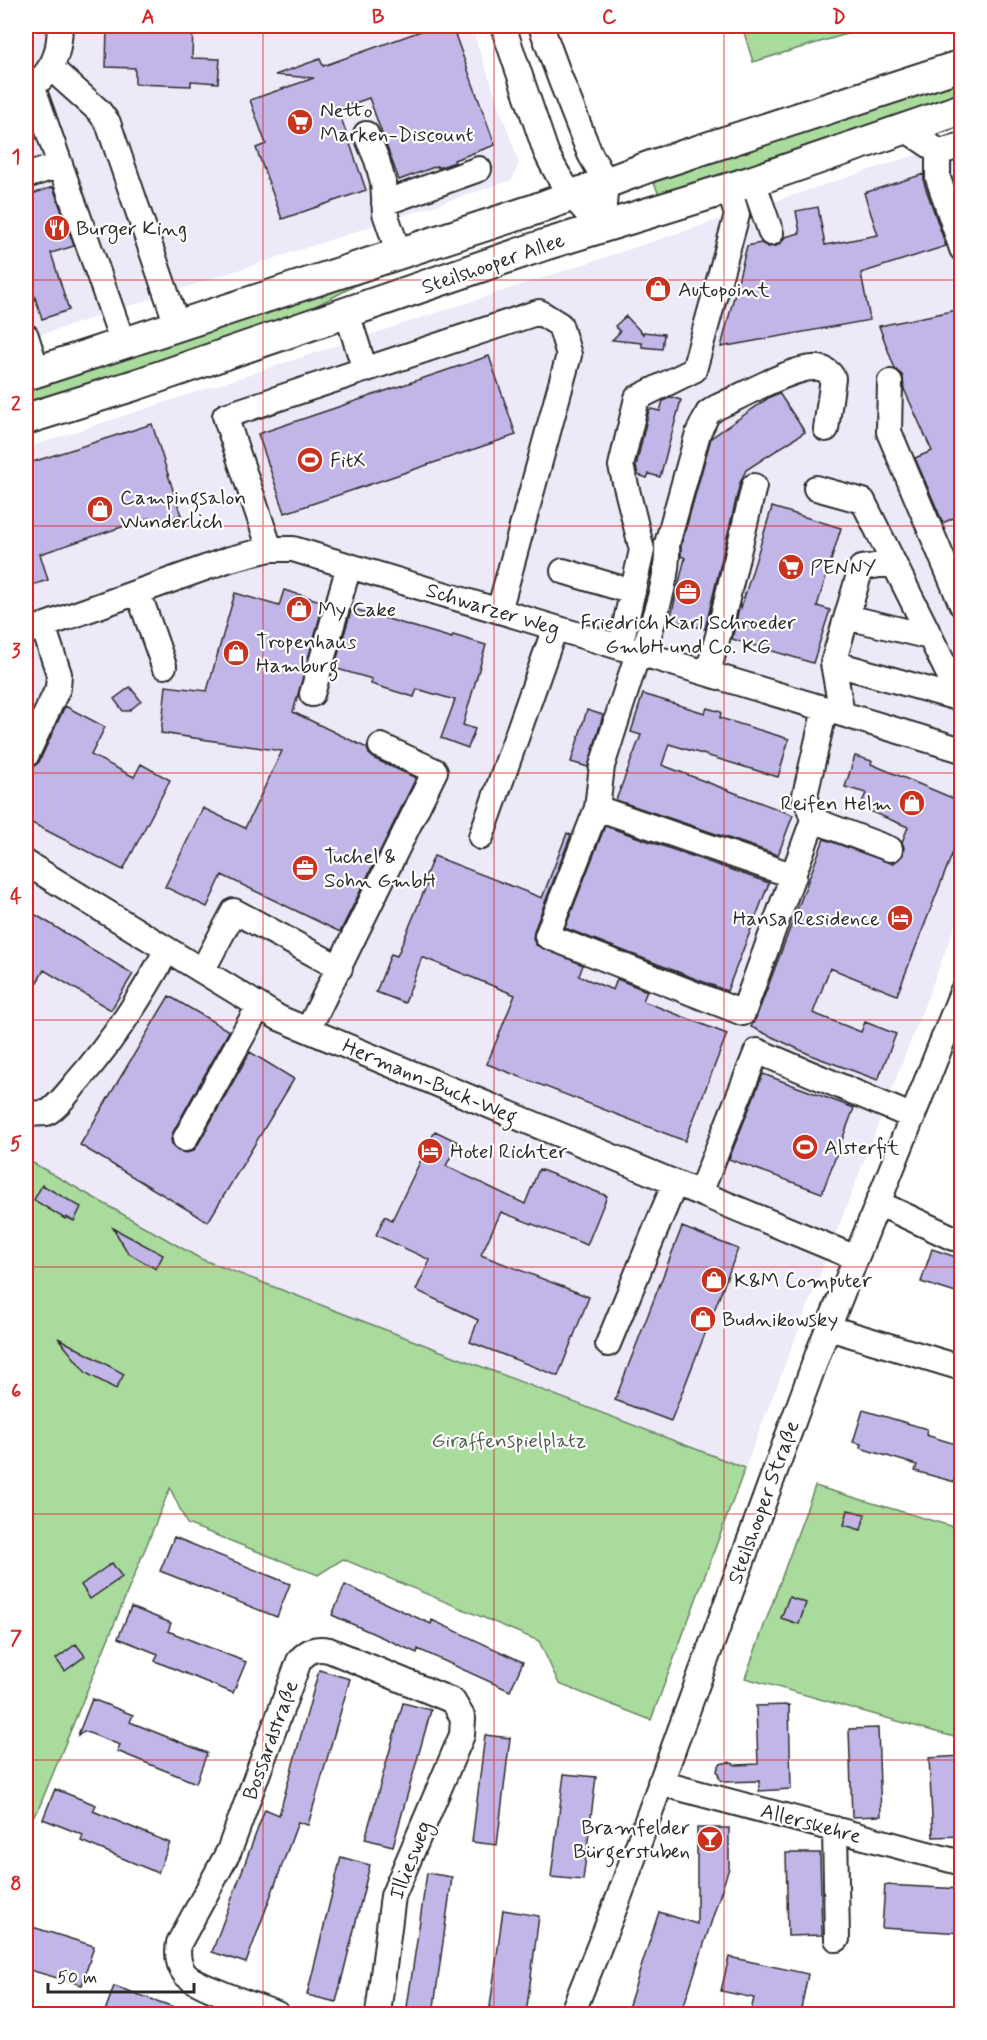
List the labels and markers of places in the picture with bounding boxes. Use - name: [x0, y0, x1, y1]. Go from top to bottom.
- place label: Netto Marken-Discount: [320, 97, 474, 149]
- supermarket icon: Netto Marken-Discount: [285, 107, 315, 137]
- restaurant icon: Burger King: [42, 213, 72, 243]
- place label: Burger King: [76, 215, 187, 244]
- shop icon: Autopoint: [643, 274, 673, 304]
- place label: Autopoint: [678, 276, 770, 304]
- sports icon: FitX: [295, 445, 325, 475]
- place label: FitX: [330, 447, 366, 475]
- place label: Campingsalon Wunderlich: [120, 484, 246, 536]
- shop icon: Campingsalon Wunderlich: [85, 494, 115, 524]
- supermarket icon: PENNY: [776, 552, 806, 582]
- place label: PENNY: [810, 554, 876, 582]
- office icon: Friedrich Karl Schroeder GmbH und Co. KG: [673, 577, 703, 607]
- shop icon: My Cake: [284, 594, 314, 624]
- place label: My Cake: [318, 596, 396, 624]
- place label: Friedrich Karl Schroeder GmbH und Co. KG: [580, 609, 796, 661]
- place label: Tropenhaus Hamburg: [256, 628, 357, 682]
- shop icon: Tropenhaus Hamburg: [221, 638, 251, 668]
- shop icon: Reifen Helm: [897, 788, 927, 818]
- place label: Reifen Helm: [780, 790, 892, 818]
- place label: Tuchel & Sohn GmbH: [324, 843, 436, 895]
- office icon: Tuchel & Sohn GmbH: [290, 853, 320, 883]
- hotel icon: Hansa Residence: [885, 903, 915, 933]
- place label: Hansa Residence: [733, 905, 880, 933]
- sports icon: Alsterfit: [790, 1132, 820, 1162]
- place label: Alsterfit: [824, 1134, 900, 1162]
- hotel icon: Hotel Richter: [415, 1136, 445, 1166]
- place label: Hotel Richter: [450, 1138, 567, 1166]
- shop icon: K&M Computer: [699, 1265, 729, 1295]
- place label: K&M Computer: [734, 1267, 872, 1295]
- shop icon: Budnikowsky: [688, 1304, 718, 1334]
- place label: Budnikowsky: [722, 1306, 838, 1334]
- place label: Bramfelder Bürgerstuben: [573, 1814, 690, 1868]
- bar icon: Bramfelder Bürgerstuben: [695, 1824, 725, 1854]

